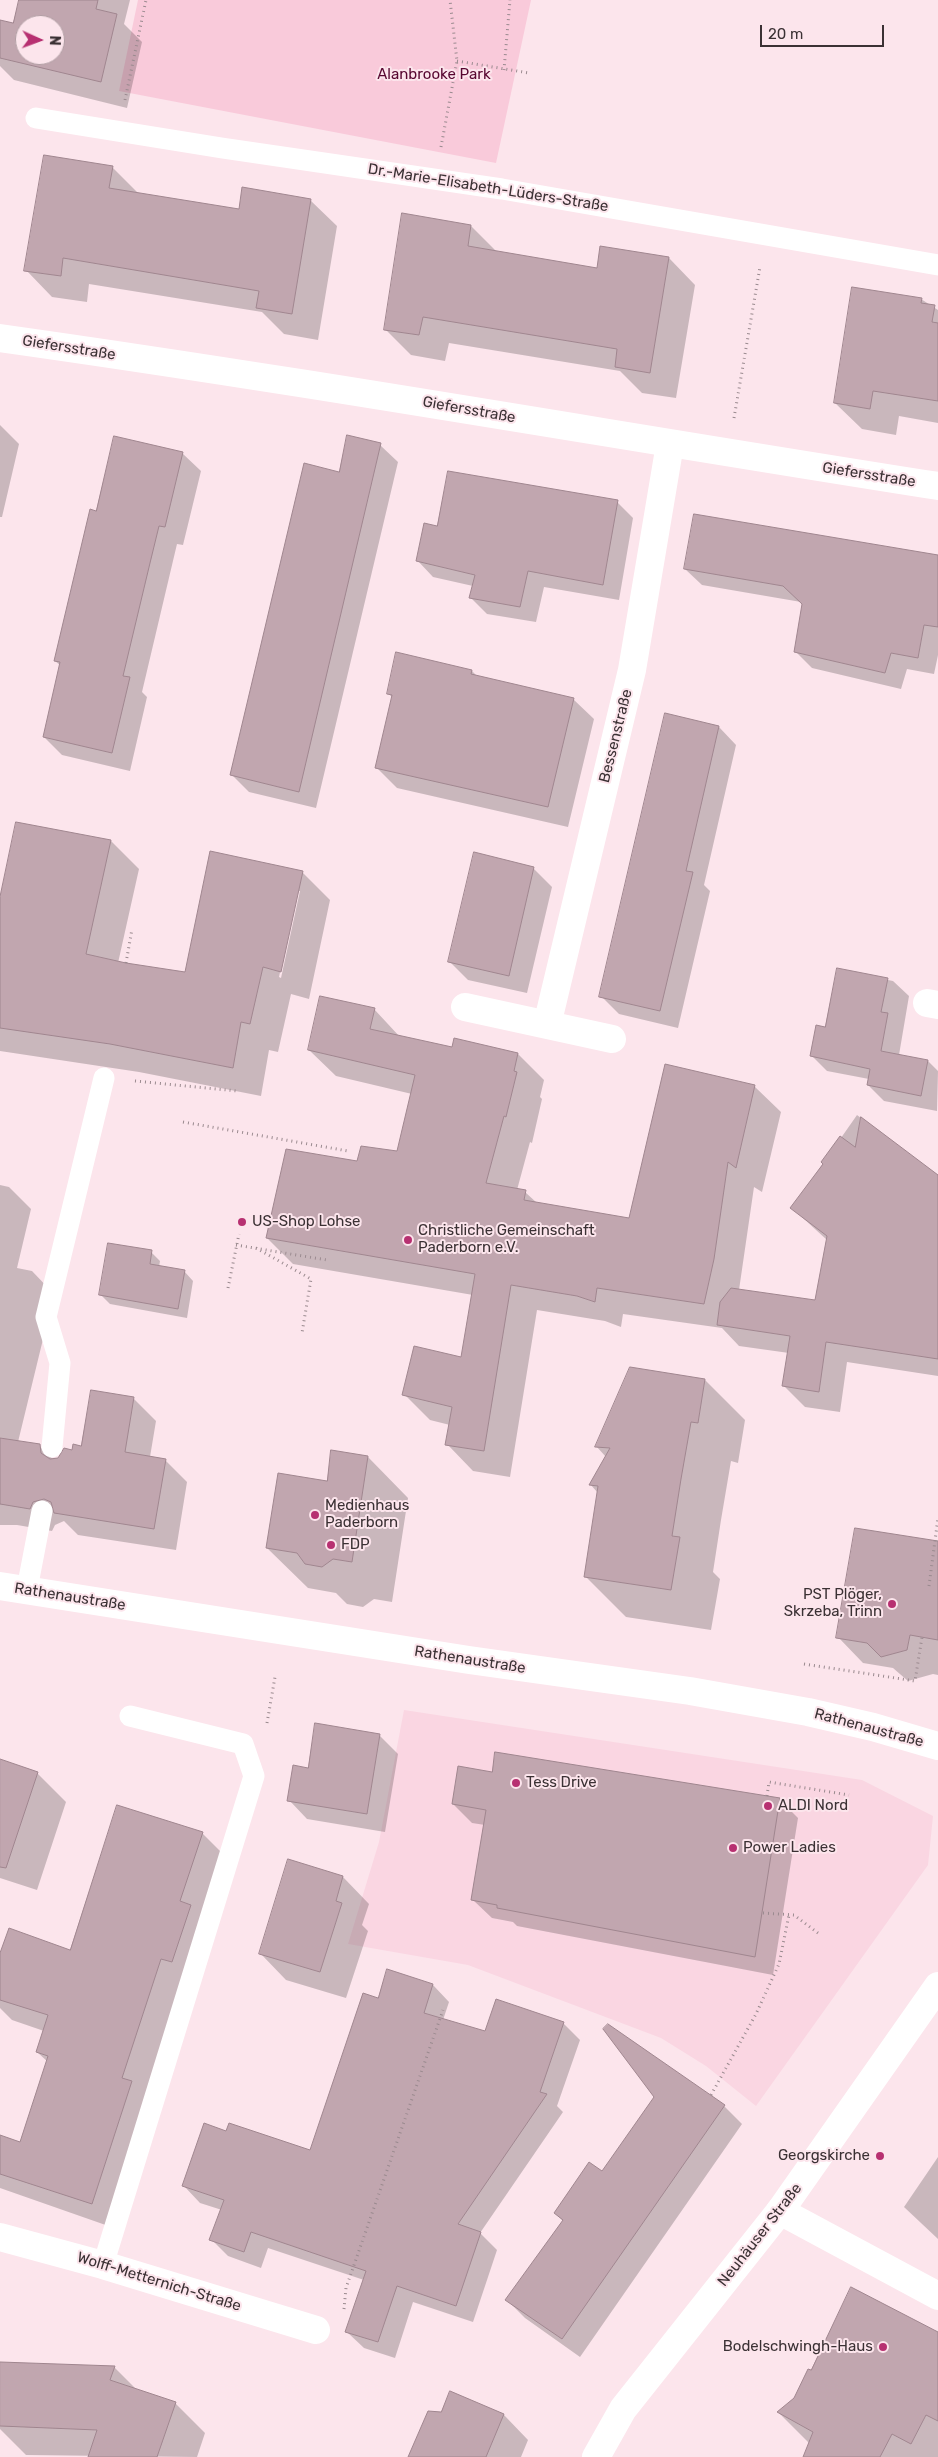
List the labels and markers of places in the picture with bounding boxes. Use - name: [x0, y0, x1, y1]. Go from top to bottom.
- place label: US-Shop Lohse: [252, 1213, 361, 1231]
- marker: US-Shop Lohse: [236, 1216, 248, 1228]
- place label: Christliche Gemeinschaft Paderborn e.V.: [418, 1222, 595, 1257]
- marker: Christliche Gemeinschaft Paderborn e.V.: [402, 1234, 414, 1246]
- place label: Medienhaus Paderborn: [325, 1497, 409, 1532]
- marker: Medienhaus Paderborn: [309, 1509, 321, 1521]
- place label: FDP: [341, 1536, 370, 1554]
- marker: FDP: [325, 1539, 337, 1551]
- place label: PST Plöger, Skrzeba, Trinn: [784, 1586, 882, 1621]
- marker: PST Plöger, Skrzeba, Trinn: [886, 1598, 898, 1610]
- place label: Tess Drive: [526, 1774, 597, 1792]
- marker: Tess Drive: [510, 1777, 522, 1789]
- place label: ALDI Nord: [778, 1797, 848, 1815]
- marker: ALDI Nord: [762, 1800, 774, 1812]
- place label: Power Ladies: [743, 1839, 836, 1857]
- marker: Power Ladies: [727, 1842, 739, 1854]
- place label: Georgskirche: [778, 2147, 870, 2165]
- marker: Georgskirche: [874, 2150, 886, 2162]
- place label: Bodelschwingh-Haus: [723, 2338, 873, 2356]
- marker: Bodelschwingh-Haus: [877, 2341, 889, 2353]

